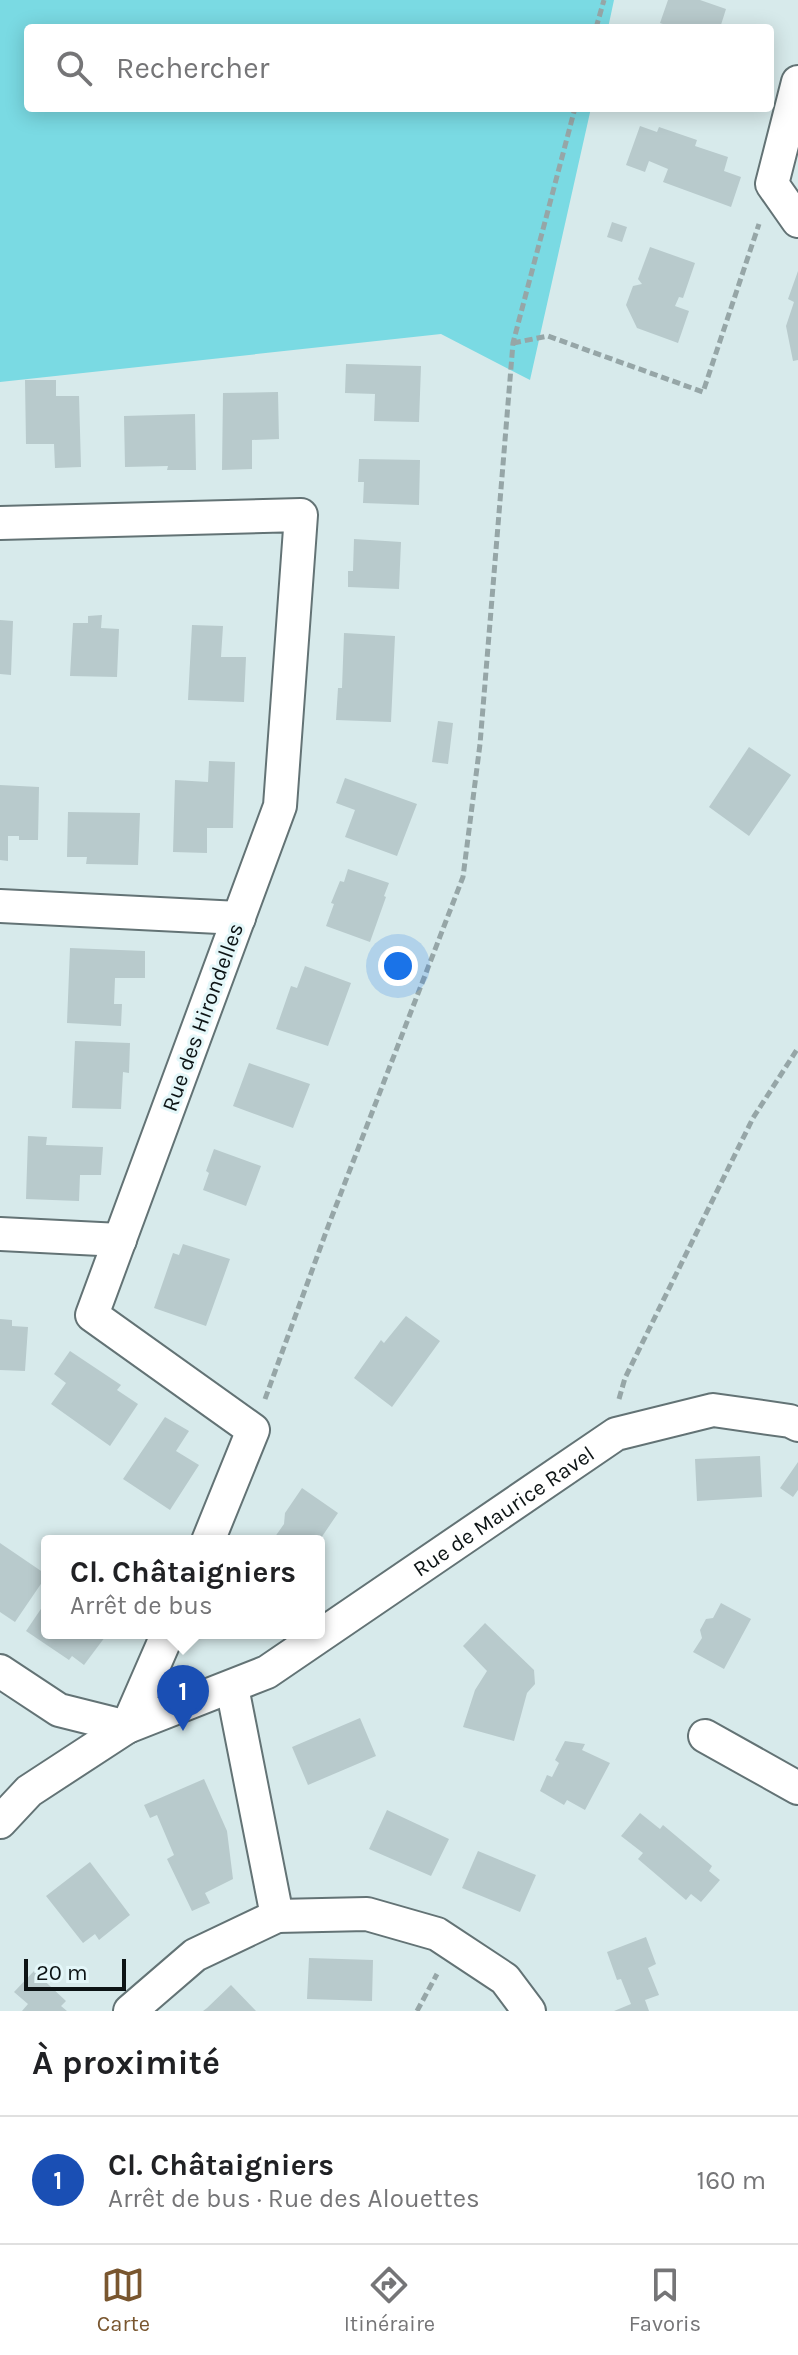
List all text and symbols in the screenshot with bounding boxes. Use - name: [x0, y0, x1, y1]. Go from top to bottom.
- search box: [24, 24, 774, 112]
- icon: search: [52, 46, 96, 90]
- text: Rechercher: [116, 50, 269, 86]
- street label: Rue des Hirondelles: [157, 920, 249, 1115]
- your location: [378, 946, 418, 986]
- street label: Rue de Maurice Ravel: [408, 1441, 599, 1583]
- popup: [41, 1535, 325, 1639]
- text: Cl. Châtaigniers: [70, 1554, 296, 1590]
- text: Arrêt de bus: [70, 1590, 213, 1621]
- pin: 1: [157, 1665, 209, 1731]
- scale bar: [24, 1955, 126, 1991]
- text: 20 m: [36, 1960, 88, 1986]
- text: À proximité: [32, 2043, 220, 2083]
- text: Cl. Châtaigniers: [108, 2147, 334, 2183]
- text: 1: [53, 2165, 63, 2196]
- text: 160 m: [697, 2165, 766, 2196]
- text: Arrêt de bus · Rue des Alouettes: [108, 2183, 480, 2214]
- tab: Carte: [97, 2263, 150, 2337]
- tab: Itinéraire: [344, 2263, 435, 2337]
- tab: Favoris: [629, 2263, 701, 2337]

